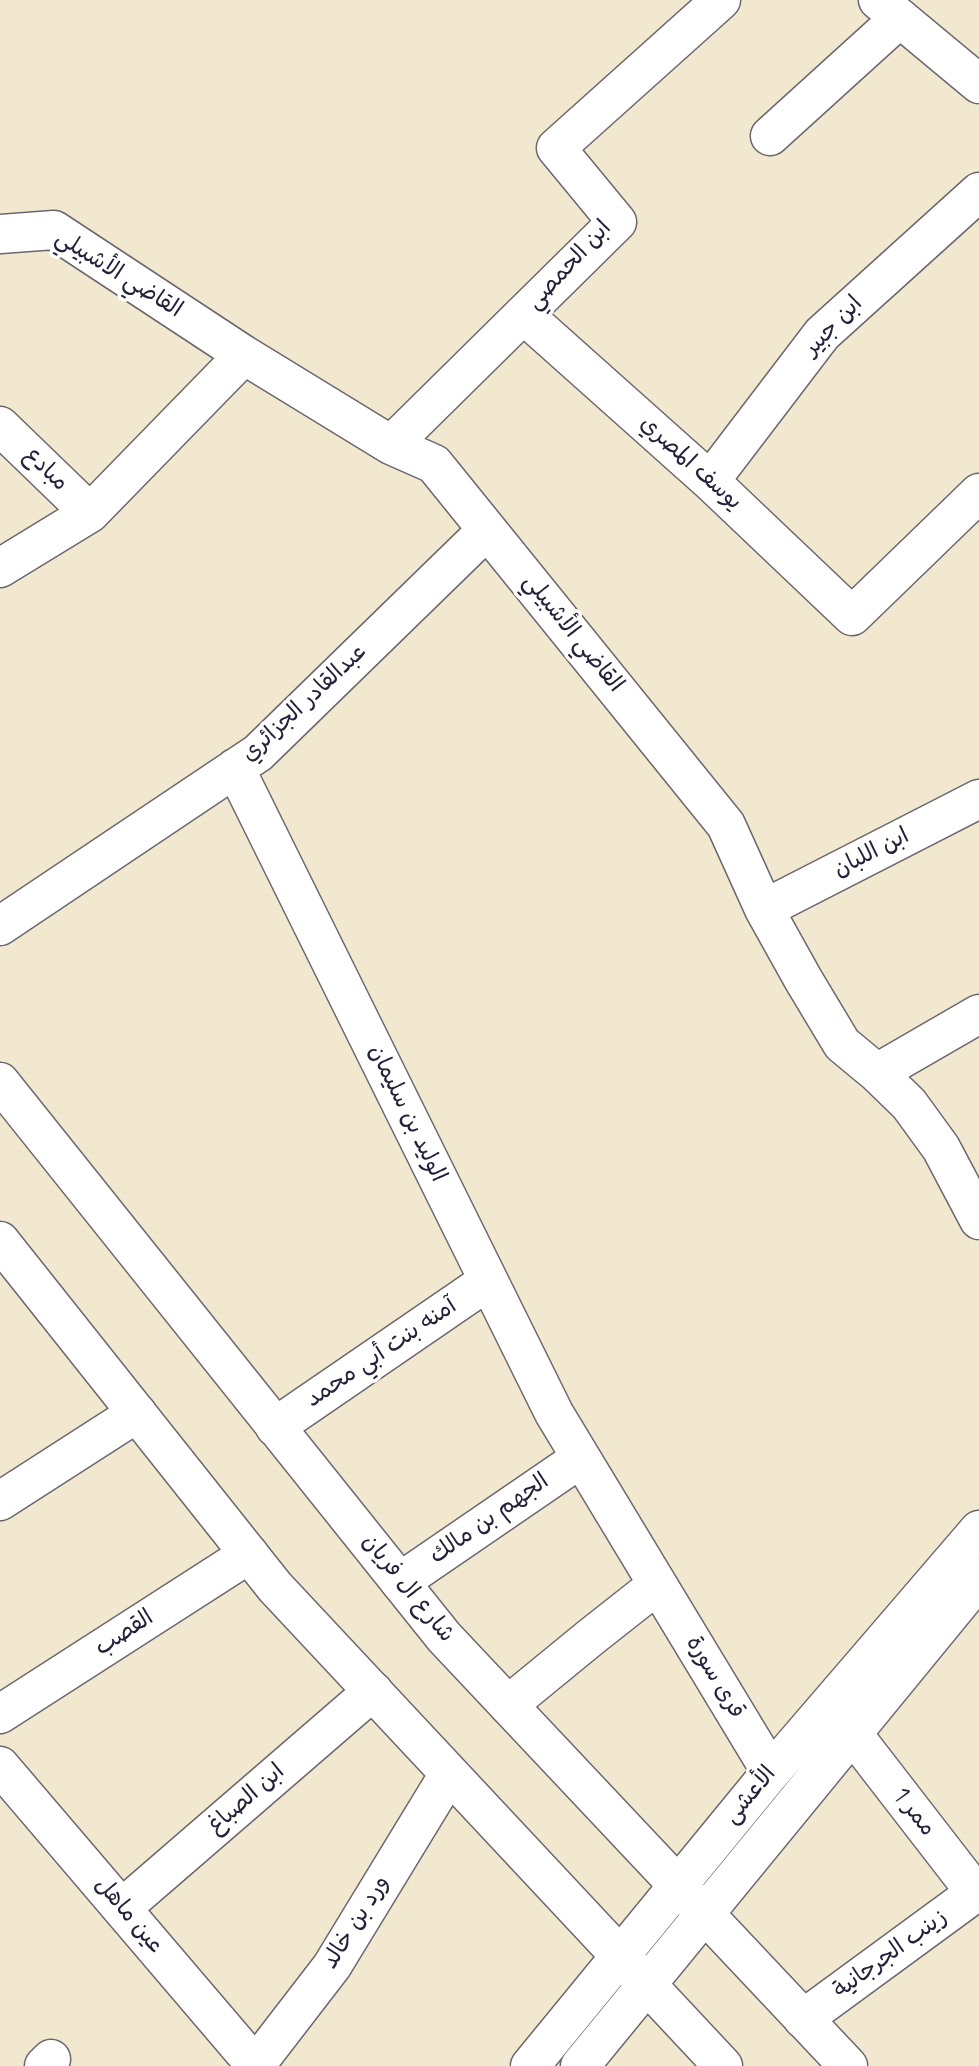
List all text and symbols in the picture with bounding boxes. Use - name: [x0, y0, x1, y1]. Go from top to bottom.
- street label: ابن الحمصي: [522, 216, 618, 316]
- street label: القاضي الأشبيلي: [49, 225, 187, 325]
- street label: ابن جبير: [799, 291, 869, 363]
- street label: يوسف المصري: [633, 411, 747, 517]
- street label: مبادع: [17, 442, 73, 498]
- street label: القاضي الأشبيلي: [516, 569, 628, 699]
- street label: عبدالقادر الجزائري: [237, 639, 373, 769]
- street label: ابن اللبان: [830, 823, 914, 885]
- street label: الوليد بن سليمان: [361, 1041, 451, 1187]
- street label: آمنه بنت أبي محمد: [301, 1293, 463, 1415]
- street label: الجهم بن مالك: [425, 1469, 555, 1571]
- street label: شارع ال فريان: [355, 1529, 459, 1649]
- street label: القصب: [91, 1605, 159, 1663]
- street label: قرى سورة: [679, 1632, 749, 1724]
- street label: ابن الصباغ: [203, 1759, 291, 1841]
- street label: الأعشى: [719, 1762, 783, 1830]
- street label: ممر 1: [886, 1783, 940, 1843]
- street label: ورد بن خالد: [317, 1871, 397, 1975]
- street label: عين ماهل: [88, 1872, 168, 1960]
- street label: زينب الجرجانية: [829, 1904, 953, 2006]

